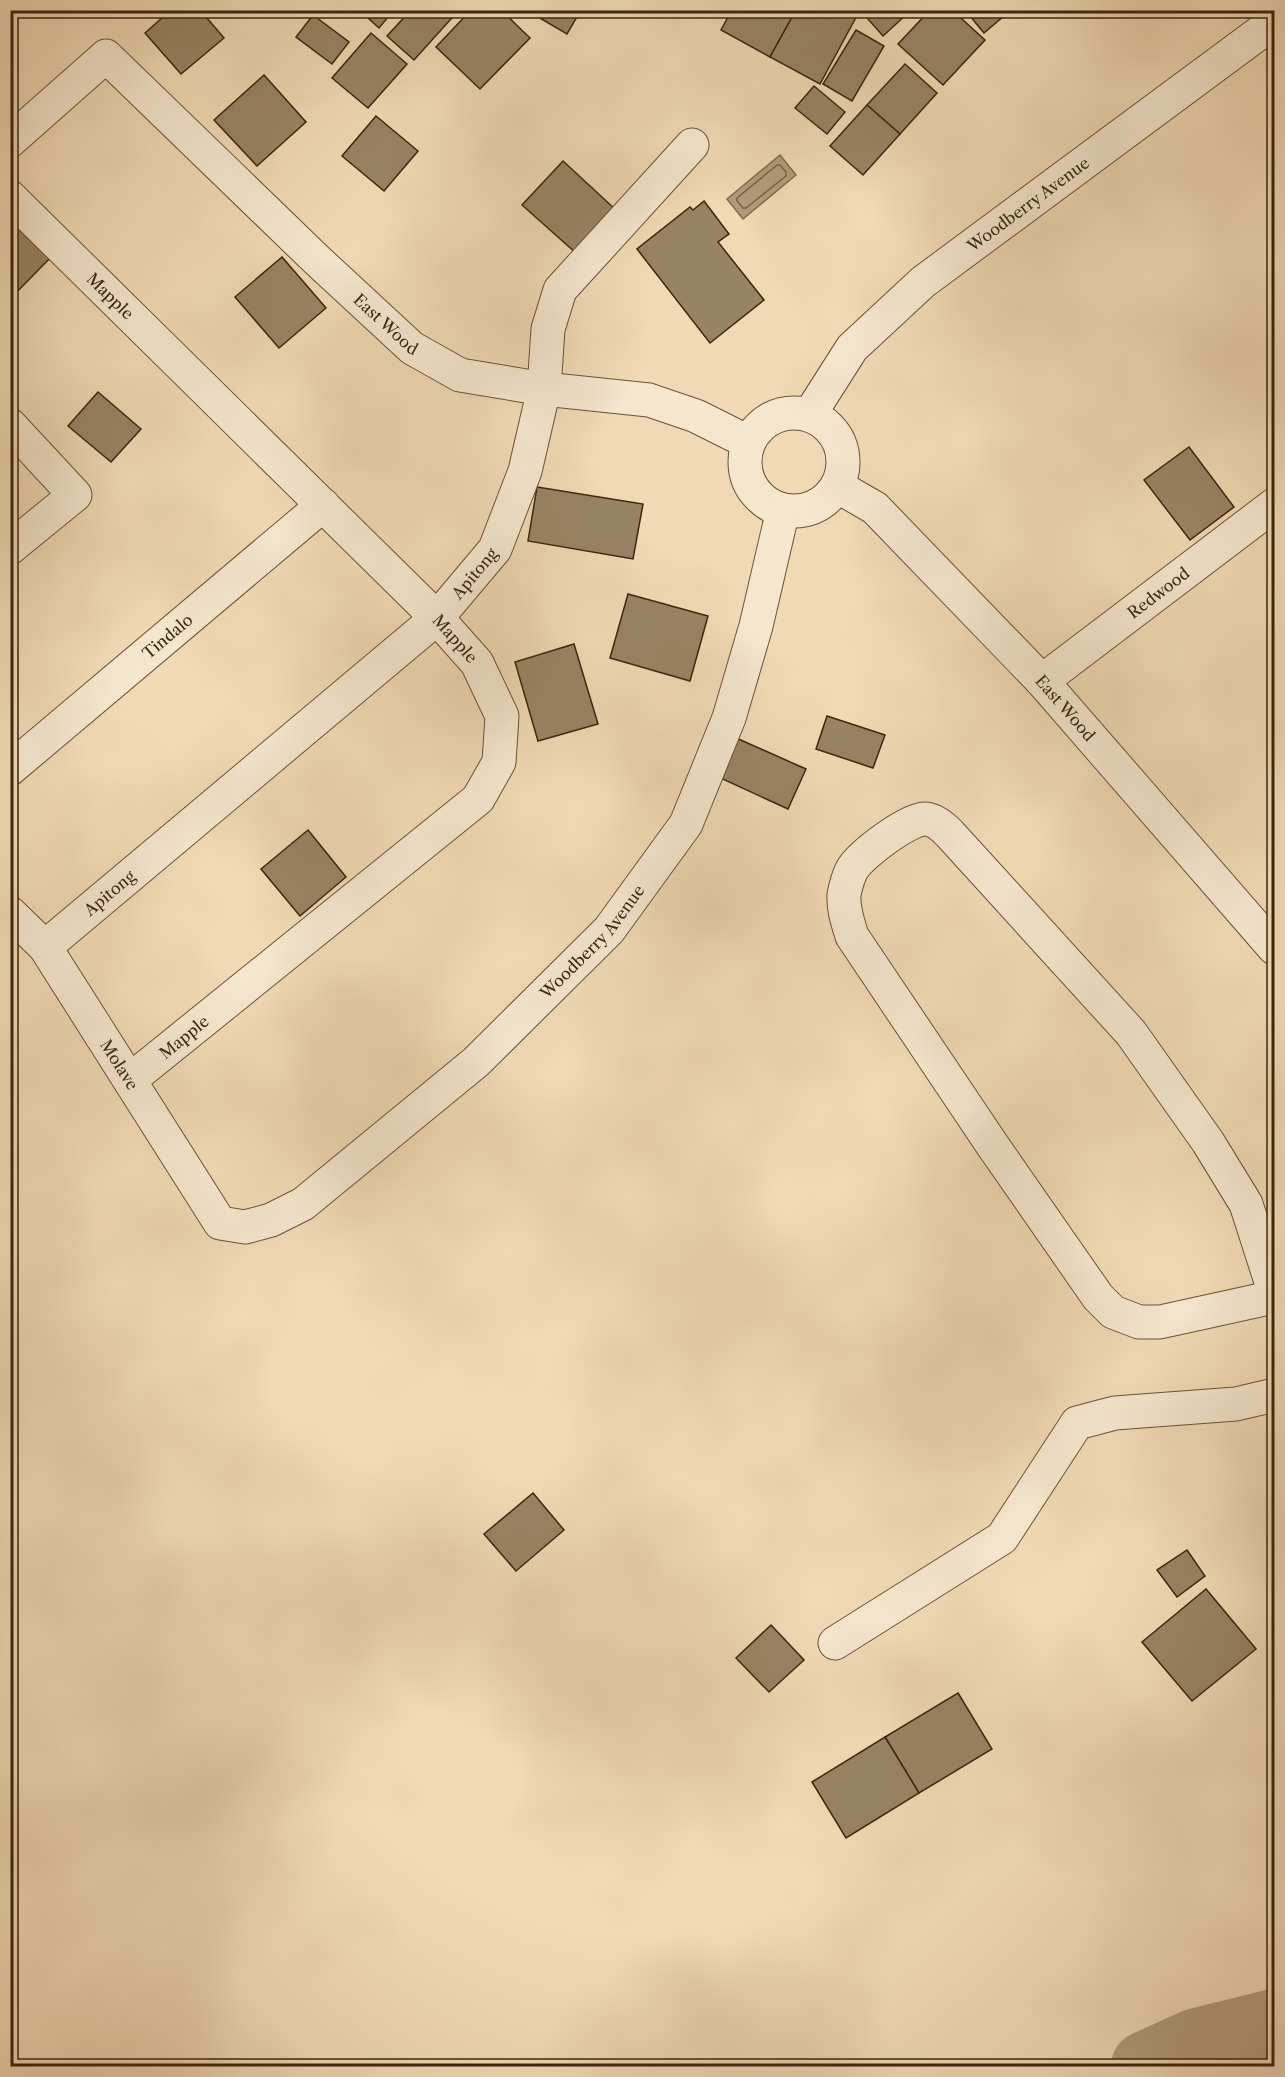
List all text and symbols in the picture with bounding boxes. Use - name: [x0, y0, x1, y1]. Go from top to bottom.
- street label: Woodberry Avenue: [962, 152, 1093, 256]
- street label: Mapple: [83, 269, 138, 323]
- street label: East Wood: [350, 289, 422, 359]
- street label: Apitong: [447, 543, 502, 604]
- street label: Redwood: [1123, 563, 1193, 623]
- street label: Tindalo: [138, 609, 197, 663]
- street label: Mapple: [428, 610, 482, 667]
- street label: East Wood: [1031, 671, 1100, 745]
- street label: Apitong: [79, 866, 139, 921]
- street label: Woodberry Avenue: [535, 881, 649, 1003]
- street label: Mapple: [155, 1011, 213, 1063]
- street label: Molave: [96, 1036, 143, 1093]

